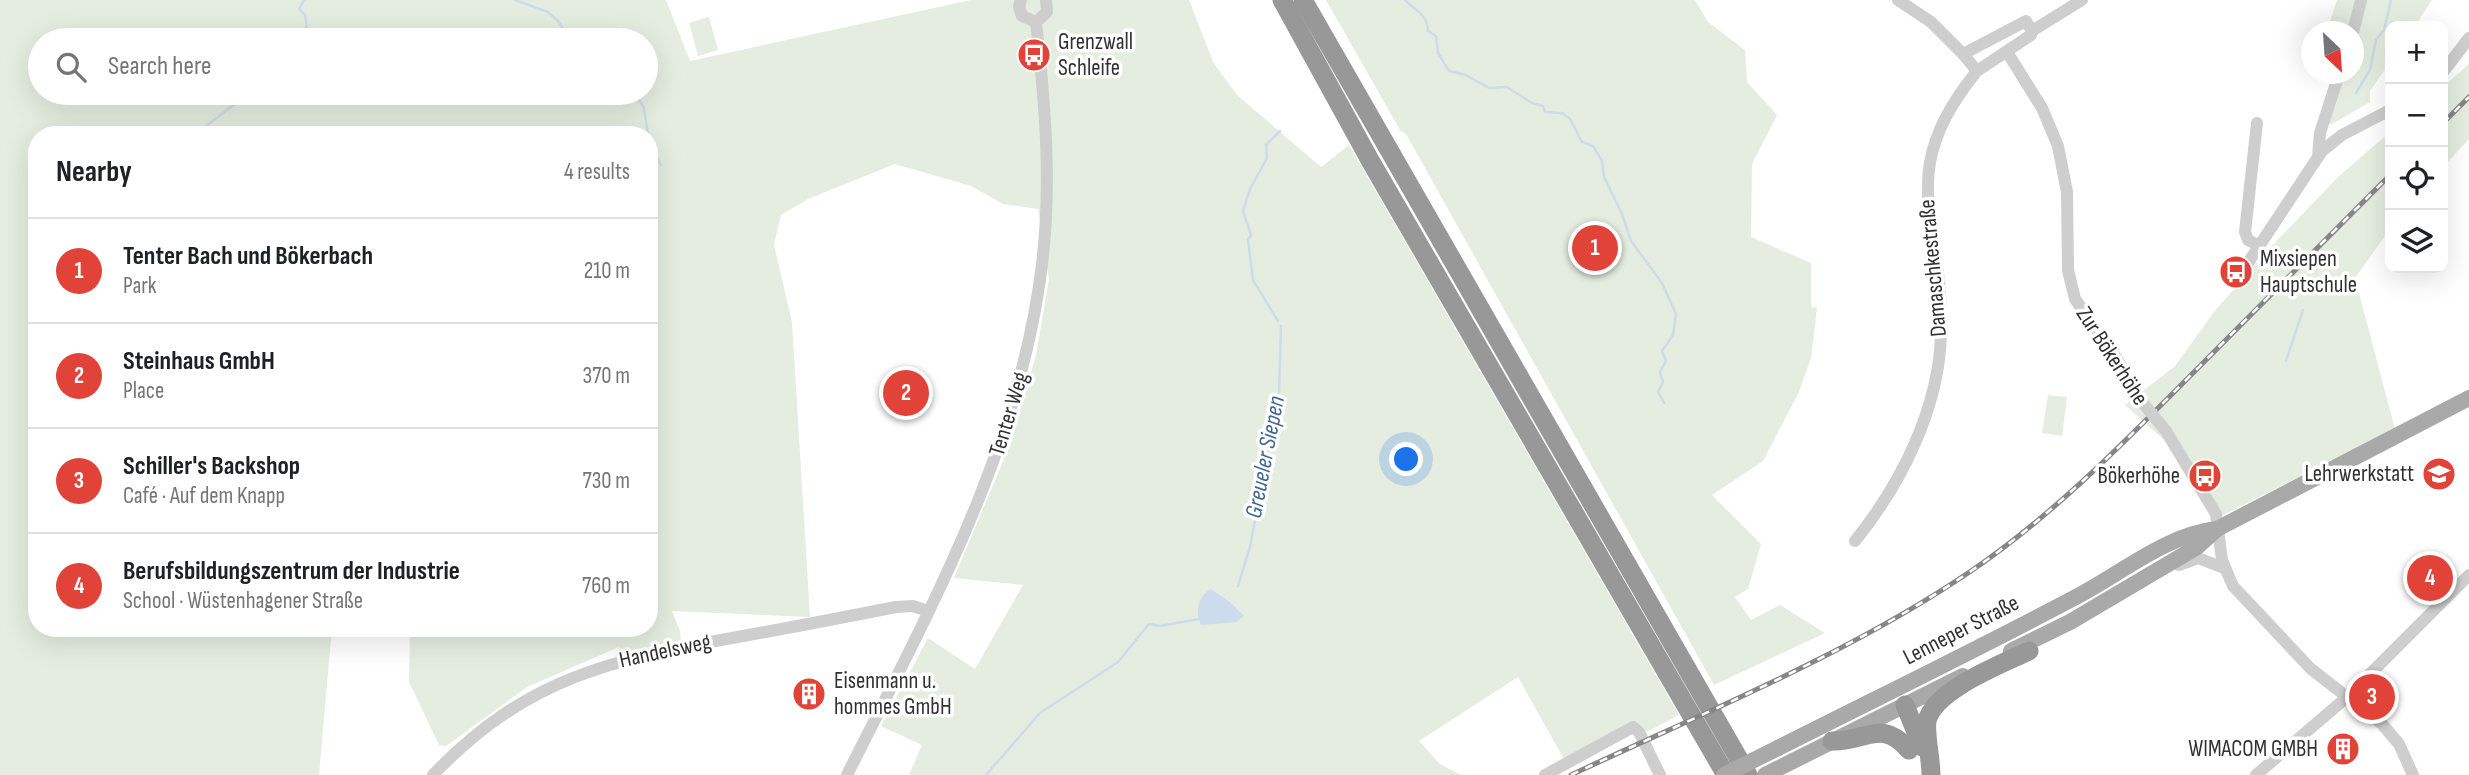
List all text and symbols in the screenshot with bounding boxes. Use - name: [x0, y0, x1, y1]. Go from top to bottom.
- north arrow: [2301, 21, 2364, 84]
- map controls: [2385, 21, 2448, 273]
- button: +: [2385, 21, 2448, 84]
- search box: [28, 28, 658, 105]
- place label: Grenzwall Schleife: [1058, 28, 1133, 82]
- bus stop icon: Grenzwall Schleife: [1015, 36, 1053, 74]
- icon: search: [52, 48, 90, 86]
- text: Search here: [108, 51, 211, 82]
- button: −: [2385, 84, 2448, 147]
- button: locate: [2385, 147, 2448, 210]
- text: Nearby: [56, 154, 132, 190]
- text: 4 results: [564, 158, 630, 186]
- street label: Damaschkestraße: [1913, 198, 1953, 338]
- button: layers: [2385, 210, 2448, 273]
- pin: 1: [1572, 222, 1618, 274]
- text: Tenter Bach und Bökerbach: [123, 241, 373, 272]
- place label: Mixsiepen Hauptschule: [2260, 245, 2357, 299]
- bus stop icon: Mixsiepen Hauptschule: [2217, 253, 2255, 291]
- text: 1: [74, 257, 84, 285]
- text: 210 m: [584, 257, 630, 285]
- text: Park: [123, 272, 157, 300]
- street label: Zur Bökerhöhe: [2070, 302, 2154, 410]
- text: Steinhaus GmbH: [123, 346, 275, 377]
- text: 2: [74, 362, 84, 390]
- text: 370 m: [583, 362, 630, 390]
- pin: 2: [883, 367, 929, 419]
- street label: Tenter Weg: [983, 369, 1035, 459]
- text: Place: [123, 377, 164, 405]
- water label: Greueler Siepen: [1239, 393, 1291, 521]
- your location: [1389, 442, 1423, 476]
- text: Schiller's Backshop: [123, 451, 300, 482]
- school or university icon: Lehrwerkstatt: [2420, 455, 2458, 493]
- bus stop icon: Bökerhöhe: [2186, 457, 2224, 495]
- place label: Lehrwerkstatt: [2305, 460, 2414, 488]
- place label: Bökerhöhe: [2097, 462, 2180, 490]
- text: 3: [74, 467, 84, 495]
- text: 730 m: [582, 467, 630, 495]
- text: Café · Auf dem Knapp: [123, 482, 285, 510]
- pin: 4: [2407, 552, 2453, 604]
- text: Berufsbildungszentrum der Industrie: [123, 556, 460, 587]
- text: 4: [74, 572, 84, 600]
- text: 760 m: [582, 572, 630, 600]
- text: School · Wüstenhagener Straße: [123, 587, 363, 615]
- street label: Lenneper Straße: [1898, 589, 2024, 671]
- street label: Handelsweg: [617, 628, 713, 674]
- place label: Eisenmann u. hommes GmbH: [834, 667, 952, 721]
- pin: 3: [2349, 671, 2395, 723]
- building icon: Eisenmann u. hommes GmbH: [790, 675, 828, 713]
- building icon: WIMACOM GMBH: [2324, 730, 2362, 768]
- place label: WIMACOM GMBH: [2188, 735, 2318, 763]

